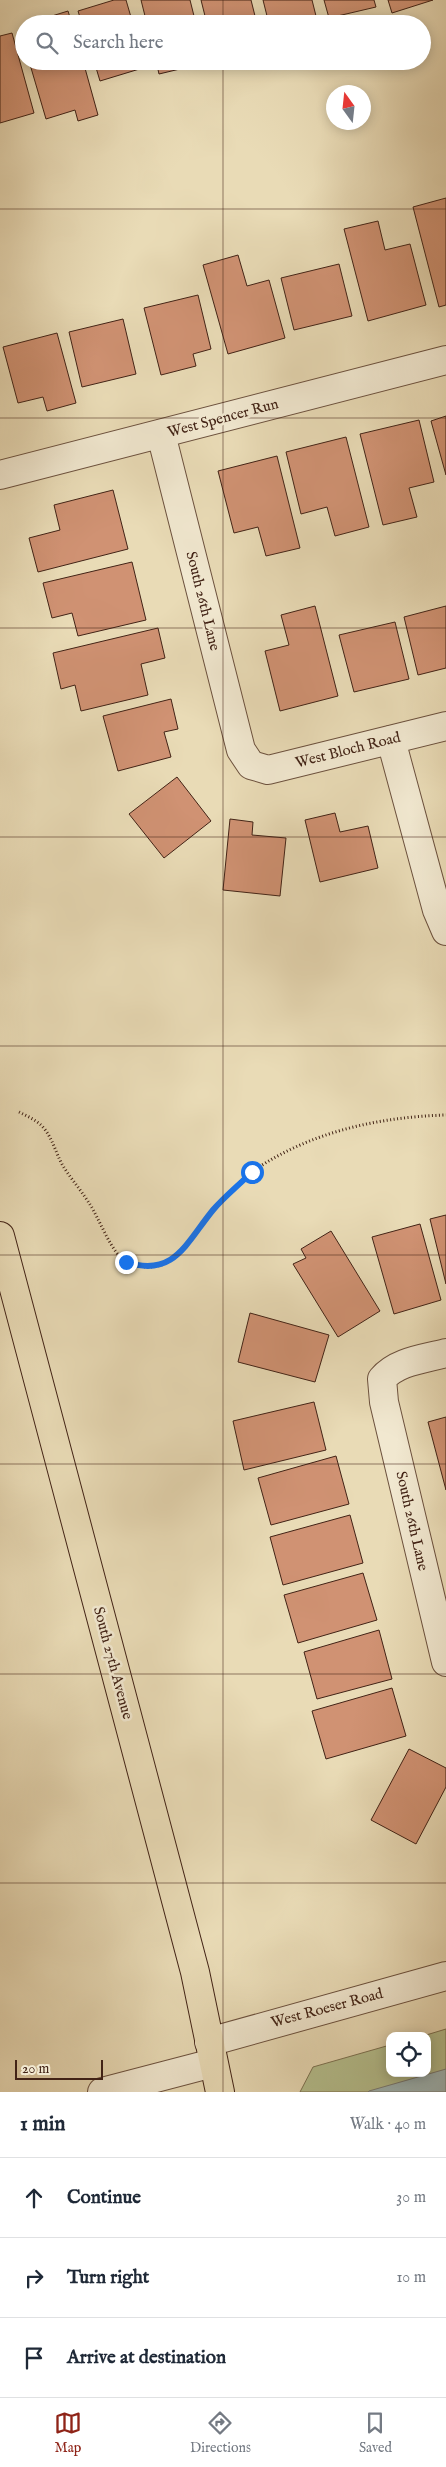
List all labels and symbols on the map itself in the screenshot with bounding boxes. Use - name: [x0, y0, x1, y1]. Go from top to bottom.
- north arrow: [326, 85, 371, 130]
- street label: West Spencer Run: [165, 394, 281, 442]
- street label: South 26th Lane: [181, 549, 225, 653]
- street label: West Bloch Road: [293, 728, 404, 772]
- route start: [241, 1161, 264, 1184]
- route end: [115, 1251, 138, 1274]
- street label: South 26th Lane: [391, 1469, 433, 1573]
- street label: South 27th Avenue: [89, 1605, 137, 1722]
- street label: West Roeser Road: [269, 1984, 386, 2032]
- scale bar: [15, 2057, 102, 2080]

